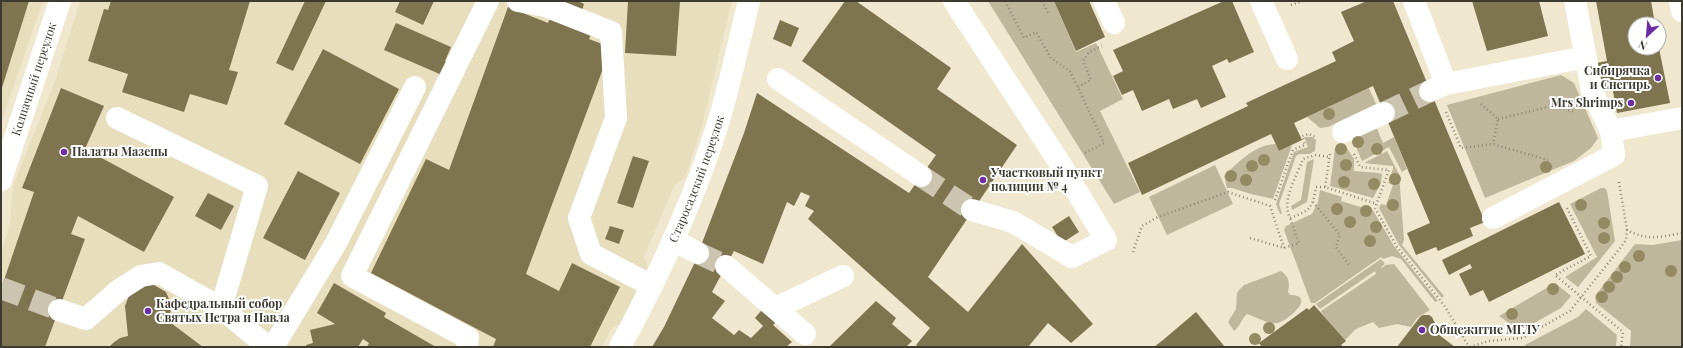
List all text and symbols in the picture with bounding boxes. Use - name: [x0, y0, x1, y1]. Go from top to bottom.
- north arrow: [1627, 16, 1667, 56]
- street label: Колпачный переулок: [7, 20, 59, 138]
- text: N: [1635, 37, 1649, 54]
- place label: Сибирячка и Снегирь: [1584, 62, 1651, 92]
- marker: Сибирячка и Снегирь: [1653, 73, 1663, 83]
- place label: Mrs Shrimps: [1551, 94, 1623, 110]
- marker: Mrs Shrimps: [1626, 98, 1636, 108]
- street label: Старосадский переулок: [664, 113, 727, 245]
- place label: Палаты Мазепы: [72, 143, 168, 159]
- marker: Палаты Мазепы: [59, 147, 69, 157]
- place label: Участковый пункт полиции № 4: [990, 164, 1102, 194]
- marker: Участковый пункт полиции № 4: [978, 175, 988, 185]
- place label: Кафедральный собор Святых Петра и Павла: [156, 295, 291, 325]
- marker: Кафедральный собор Святых Петра и Павла: [143, 306, 153, 316]
- place label: Общежитие МГЛУ: [1430, 321, 1540, 337]
- marker: Общежитие МГЛУ: [1417, 325, 1427, 335]

